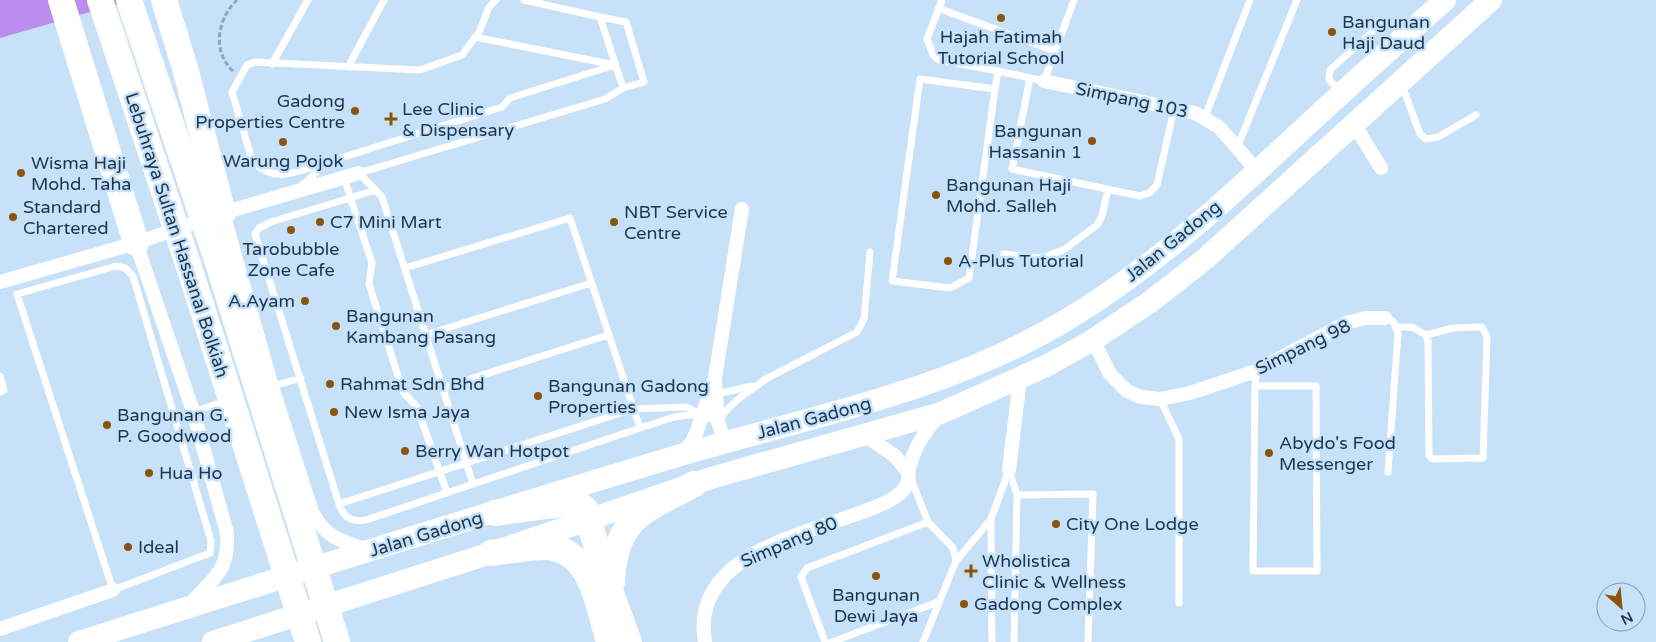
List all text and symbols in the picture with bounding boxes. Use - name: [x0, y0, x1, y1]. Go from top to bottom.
- place label: Bangunan Haji Daud: [1342, 11, 1430, 54]
- marker: Hajah Fatimah Tutorial School: [995, 12, 1007, 24]
- place label: Hajah Fatimah Tutorial School: [937, 26, 1065, 69]
- marker: Bangunan Haji Daud: [1326, 26, 1338, 38]
- street label: Simpang 103: [1074, 77, 1190, 123]
- street label: Lebuhraya Sultan Hassanal Bolkiah: [120, 90, 234, 380]
- place label: Gadong Properties Centre: [195, 90, 345, 133]
- place label: Lee Clinic & Dispensary: [402, 98, 514, 141]
- marker: Gadong Properties Centre: [349, 105, 361, 117]
- marker: Lee Clinic & Dispensary: [384, 112, 398, 126]
- place label: Bangunan Hassanin 1: [989, 120, 1082, 163]
- marker: Bangunan Hassanin 1: [1086, 135, 1098, 147]
- marker: Warung Pojok: [277, 136, 289, 148]
- place label: Warung Pojok: [223, 150, 343, 172]
- place label: Wisma Haji Mohd. Taha: [31, 152, 131, 195]
- marker: Wisma Haji Mohd. Taha: [15, 167, 27, 179]
- place label: Bangunan Haji Mohd. Salleh: [946, 174, 1071, 217]
- marker: Bangunan Haji Mohd. Salleh: [930, 189, 942, 201]
- place label: Standard Chartered: [23, 196, 109, 239]
- street label: Jalan Gadong: [1121, 196, 1225, 286]
- place label: NBT Service Centre: [624, 201, 728, 244]
- marker: Standard Chartered: [7, 211, 19, 223]
- place label: C7 Mini Mart: [330, 211, 442, 233]
- marker: C7 Mini Mart: [314, 216, 326, 228]
- marker: NBT Service Centre: [608, 216, 620, 228]
- marker: Tarobubble Zone Cafe: [285, 224, 297, 236]
- place label: Tarobubble Zone Cafe: [243, 238, 339, 281]
- place label: A-Plus Tutorial: [958, 250, 1084, 272]
- marker: A-Plus Tutorial: [942, 255, 954, 267]
- place label: A.Ayam: [228, 290, 295, 312]
- marker: A.Ayam: [299, 295, 311, 307]
- place label: Bangunan Kambang Pasang: [346, 305, 496, 348]
- street label: Simpang 98: [1252, 315, 1354, 379]
- marker: Bangunan Kambang Pasang: [330, 320, 342, 332]
- place label: Rahmat Sdn Bhd: [340, 373, 485, 395]
- place label: Bangunan Gadong Properties: [548, 375, 709, 418]
- marker: Rahmat Sdn Bhd: [324, 378, 336, 390]
- marker: Bangunan Gadong Properties: [532, 390, 544, 402]
- street label: Jalan Gadong: [755, 392, 873, 444]
- place label: New Isma Jaya: [344, 401, 470, 423]
- place label: Bangunan G. P. Goodwood: [117, 404, 231, 447]
- marker: New Isma Jaya: [328, 406, 340, 418]
- marker: Bangunan G. P. Goodwood: [101, 419, 113, 431]
- place label: Abydo's Food Messenger: [1279, 432, 1396, 475]
- place label: Berry Wan Hotpot: [415, 440, 569, 462]
- marker: Berry Wan Hotpot: [399, 445, 411, 457]
- marker: Abydo's Food Messenger: [1263, 447, 1275, 459]
- place label: Hua Ho: [159, 462, 222, 484]
- marker: Hua Ho: [143, 467, 155, 479]
- street label: Jalan Gadong: [367, 506, 485, 562]
- street label: Simpang 80: [737, 512, 841, 572]
- place label: City One Lodge: [1066, 513, 1199, 535]
- marker: City One Lodge: [1050, 518, 1062, 530]
- place label: Ideal: [138, 536, 179, 558]
- marker: Ideal: [122, 541, 134, 553]
- place label: Wholistica Clinic & Wellness: [982, 550, 1126, 593]
- marker: Wholistica Clinic & Wellness: [964, 564, 978, 578]
- marker: Bangunan Dewi Jaya: [870, 570, 882, 582]
- north arrow: [1596, 582, 1646, 632]
- place label: Bangunan Dewi Jaya: [832, 584, 920, 627]
- place label: Gadong Complex: [974, 593, 1122, 615]
- marker: Gadong Complex: [958, 598, 970, 610]
- text: N: [1618, 608, 1636, 628]

